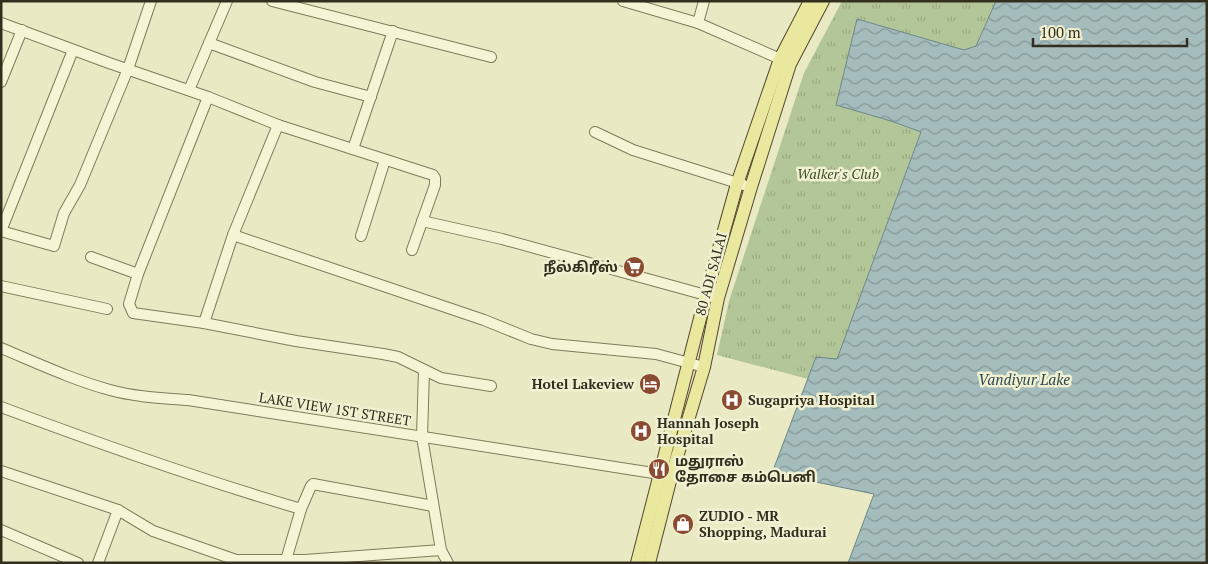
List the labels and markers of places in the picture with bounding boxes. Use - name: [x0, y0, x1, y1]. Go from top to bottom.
- supermarket icon: நீல்கிரீஸ்: [622, 255, 646, 279]
- place label: நீல்கிரீஸ்: [544, 257, 618, 277]
- hotel icon: Hotel Lakeview: [638, 372, 662, 396]
- place label: Hotel Lakeview: [532, 374, 635, 393]
- hospital icon: Sugapriya Hospital: [720, 388, 744, 412]
- place label: Sugapriya Hospital: [748, 390, 875, 409]
- place label: Hannah Joseph Hospital: [657, 413, 759, 448]
- hospital icon: Hannah Joseph Hospital: [629, 419, 653, 443]
- place label: மதுராஸ் தோசை கம்பெனி: [675, 451, 816, 487]
- restaurant icon: மதுராஸ் தோசை கம்பெனி: [647, 457, 671, 481]
- place label: ZUDIO - MR Shopping, Madurai: [699, 506, 827, 541]
- shop icon: ZUDIO - MR Shopping, Madurai: [671, 512, 695, 536]

